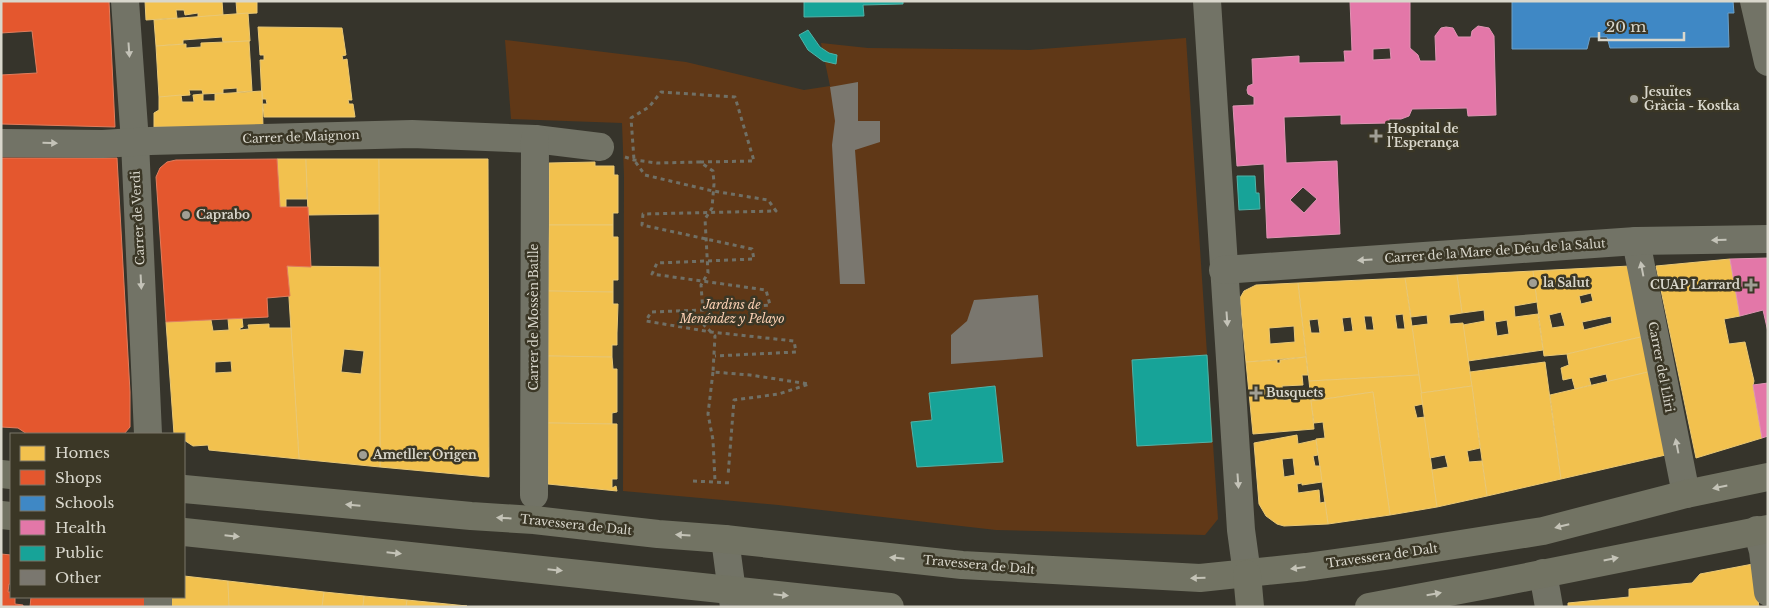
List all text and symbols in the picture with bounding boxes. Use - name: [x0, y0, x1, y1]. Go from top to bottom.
- scale bar: [1599, 10, 1684, 42]
- text: 20 m: [1606, 17, 1646, 36]
- one-way arrow: [125, 42, 133, 58]
- place label: Jesuïtes Gràcia - Kostka: [1641, 84, 1740, 113]
- marker: Jesuïtes Gràcia - Kostka: [1628, 93, 1640, 105]
- place label: Hospital de l'Esperança: [1387, 121, 1459, 150]
- street label: Carrer de Maignon: [242, 127, 360, 146]
- marker: Hospital de l'Esperança: [1369, 129, 1383, 143]
- one-way arrow: [42, 140, 58, 148]
- street label: Carrer de Verdi: [128, 171, 147, 266]
- place label: Caprabo: [196, 207, 250, 222]
- marker: Caprabo: [180, 209, 192, 221]
- street label: Carrer de la Mare de Déu de la Salut: [1384, 235, 1607, 266]
- one-way arrow: [1711, 236, 1727, 244]
- street label: Carrer de Mossèn Batlle: [526, 243, 541, 390]
- one-way arrow: [1356, 257, 1372, 265]
- one-way arrow: [1638, 262, 1646, 277]
- one-way arrow: [138, 274, 146, 290]
- place label: la Salut: [1543, 275, 1590, 290]
- marker: la Salut: [1527, 277, 1539, 289]
- place label: CUAP Larrard: [1650, 277, 1741, 292]
- marker: CUAP Larrard: [1744, 278, 1758, 292]
- park label: Jardins de Menéndez y Pelayo: [678, 297, 785, 326]
- one-way arrow: [1223, 311, 1231, 327]
- street label: Carrer del Lliri: [1645, 320, 1678, 414]
- place label: Busquets: [1266, 385, 1324, 400]
- marker: Busquets: [1250, 387, 1262, 399]
- legend: [10, 433, 185, 598]
- one-way arrow: [1672, 438, 1680, 454]
- text: Homes: [55, 443, 110, 462]
- place label: Ametller Origen: [372, 447, 477, 462]
- marker: Ametller Origen: [357, 449, 369, 461]
- text: Shops: [55, 468, 102, 487]
- one-way arrow: [1234, 473, 1242, 489]
- one-way arrow: [1712, 483, 1728, 491]
- text: Schools: [55, 493, 115, 512]
- one-way arrow: [344, 501, 360, 509]
- street label: Travessera de Dalt: [519, 511, 633, 538]
- one-way arrow: [496, 513, 512, 521]
- text: Health: [55, 518, 106, 537]
- one-way arrow: [1555, 522, 1570, 530]
- one-way arrow: [675, 531, 691, 539]
- one-way arrow: [225, 533, 241, 541]
- street label: Travessera de Dalt: [1325, 540, 1439, 571]
- text: Public: [55, 543, 103, 562]
- one-way arrow: [386, 549, 402, 557]
- street label: Travessera de Dalt: [922, 552, 1036, 577]
- one-way arrow: [888, 554, 904, 562]
- one-way arrow: [1603, 555, 1619, 563]
- one-way arrow: [1290, 564, 1306, 572]
- one-way arrow: [548, 566, 564, 574]
- text: Other: [55, 568, 102, 587]
- one-way arrow: [1190, 574, 1206, 582]
- one-way arrow: [1427, 590, 1443, 598]
- one-way arrow: [773, 592, 789, 600]

